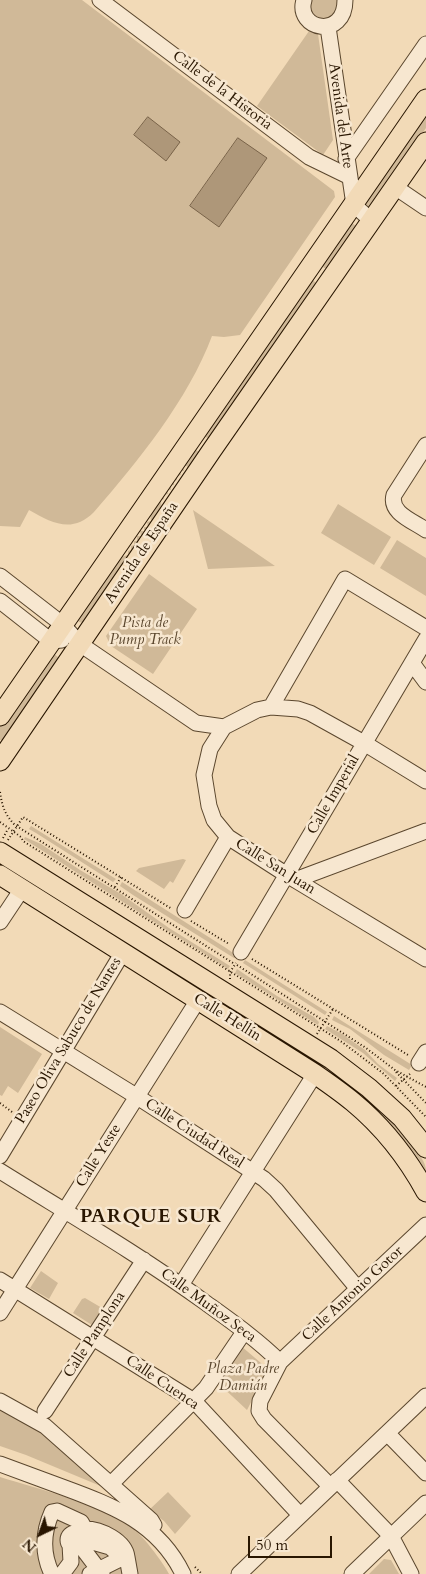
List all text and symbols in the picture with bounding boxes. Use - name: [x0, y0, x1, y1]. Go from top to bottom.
- street label: Calle de la Historia: [169, 48, 275, 134]
- street label: Avenida del Arte: [324, 62, 356, 170]
- street label: Avenida de España: [101, 499, 183, 607]
- park label: Pista de Pump Track: [109, 615, 181, 650]
- street label: Calle Imperial: [304, 752, 364, 838]
- street label: Calle San Juan: [232, 835, 318, 899]
- street label: Paseo Oliva Sabuco de Nantes: [12, 955, 126, 1127]
- street label: Calle Hellín: [190, 990, 264, 1046]
- street label: Calle Ciudad Real: [141, 1095, 247, 1173]
- street label: Calle Yeste: [73, 1121, 125, 1191]
- district label: PARQUE SUR: [78, 1205, 224, 1229]
- street label: Calle Antonio Gotor: [299, 1243, 407, 1345]
- street label: Calle Muñoz Seca: [157, 1265, 259, 1347]
- street label: Calle Pamplona: [60, 1288, 130, 1382]
- street label: Calle Cuenca: [122, 1352, 202, 1414]
- park label: Plaza Padre Damián: [207, 1361, 279, 1396]
- north arrow: [15, 1509, 65, 1559]
- scale bar: [251, 1526, 335, 1558]
- text: N: [19, 1534, 41, 1557]
- text: 50 m: [256, 1535, 288, 1555]

